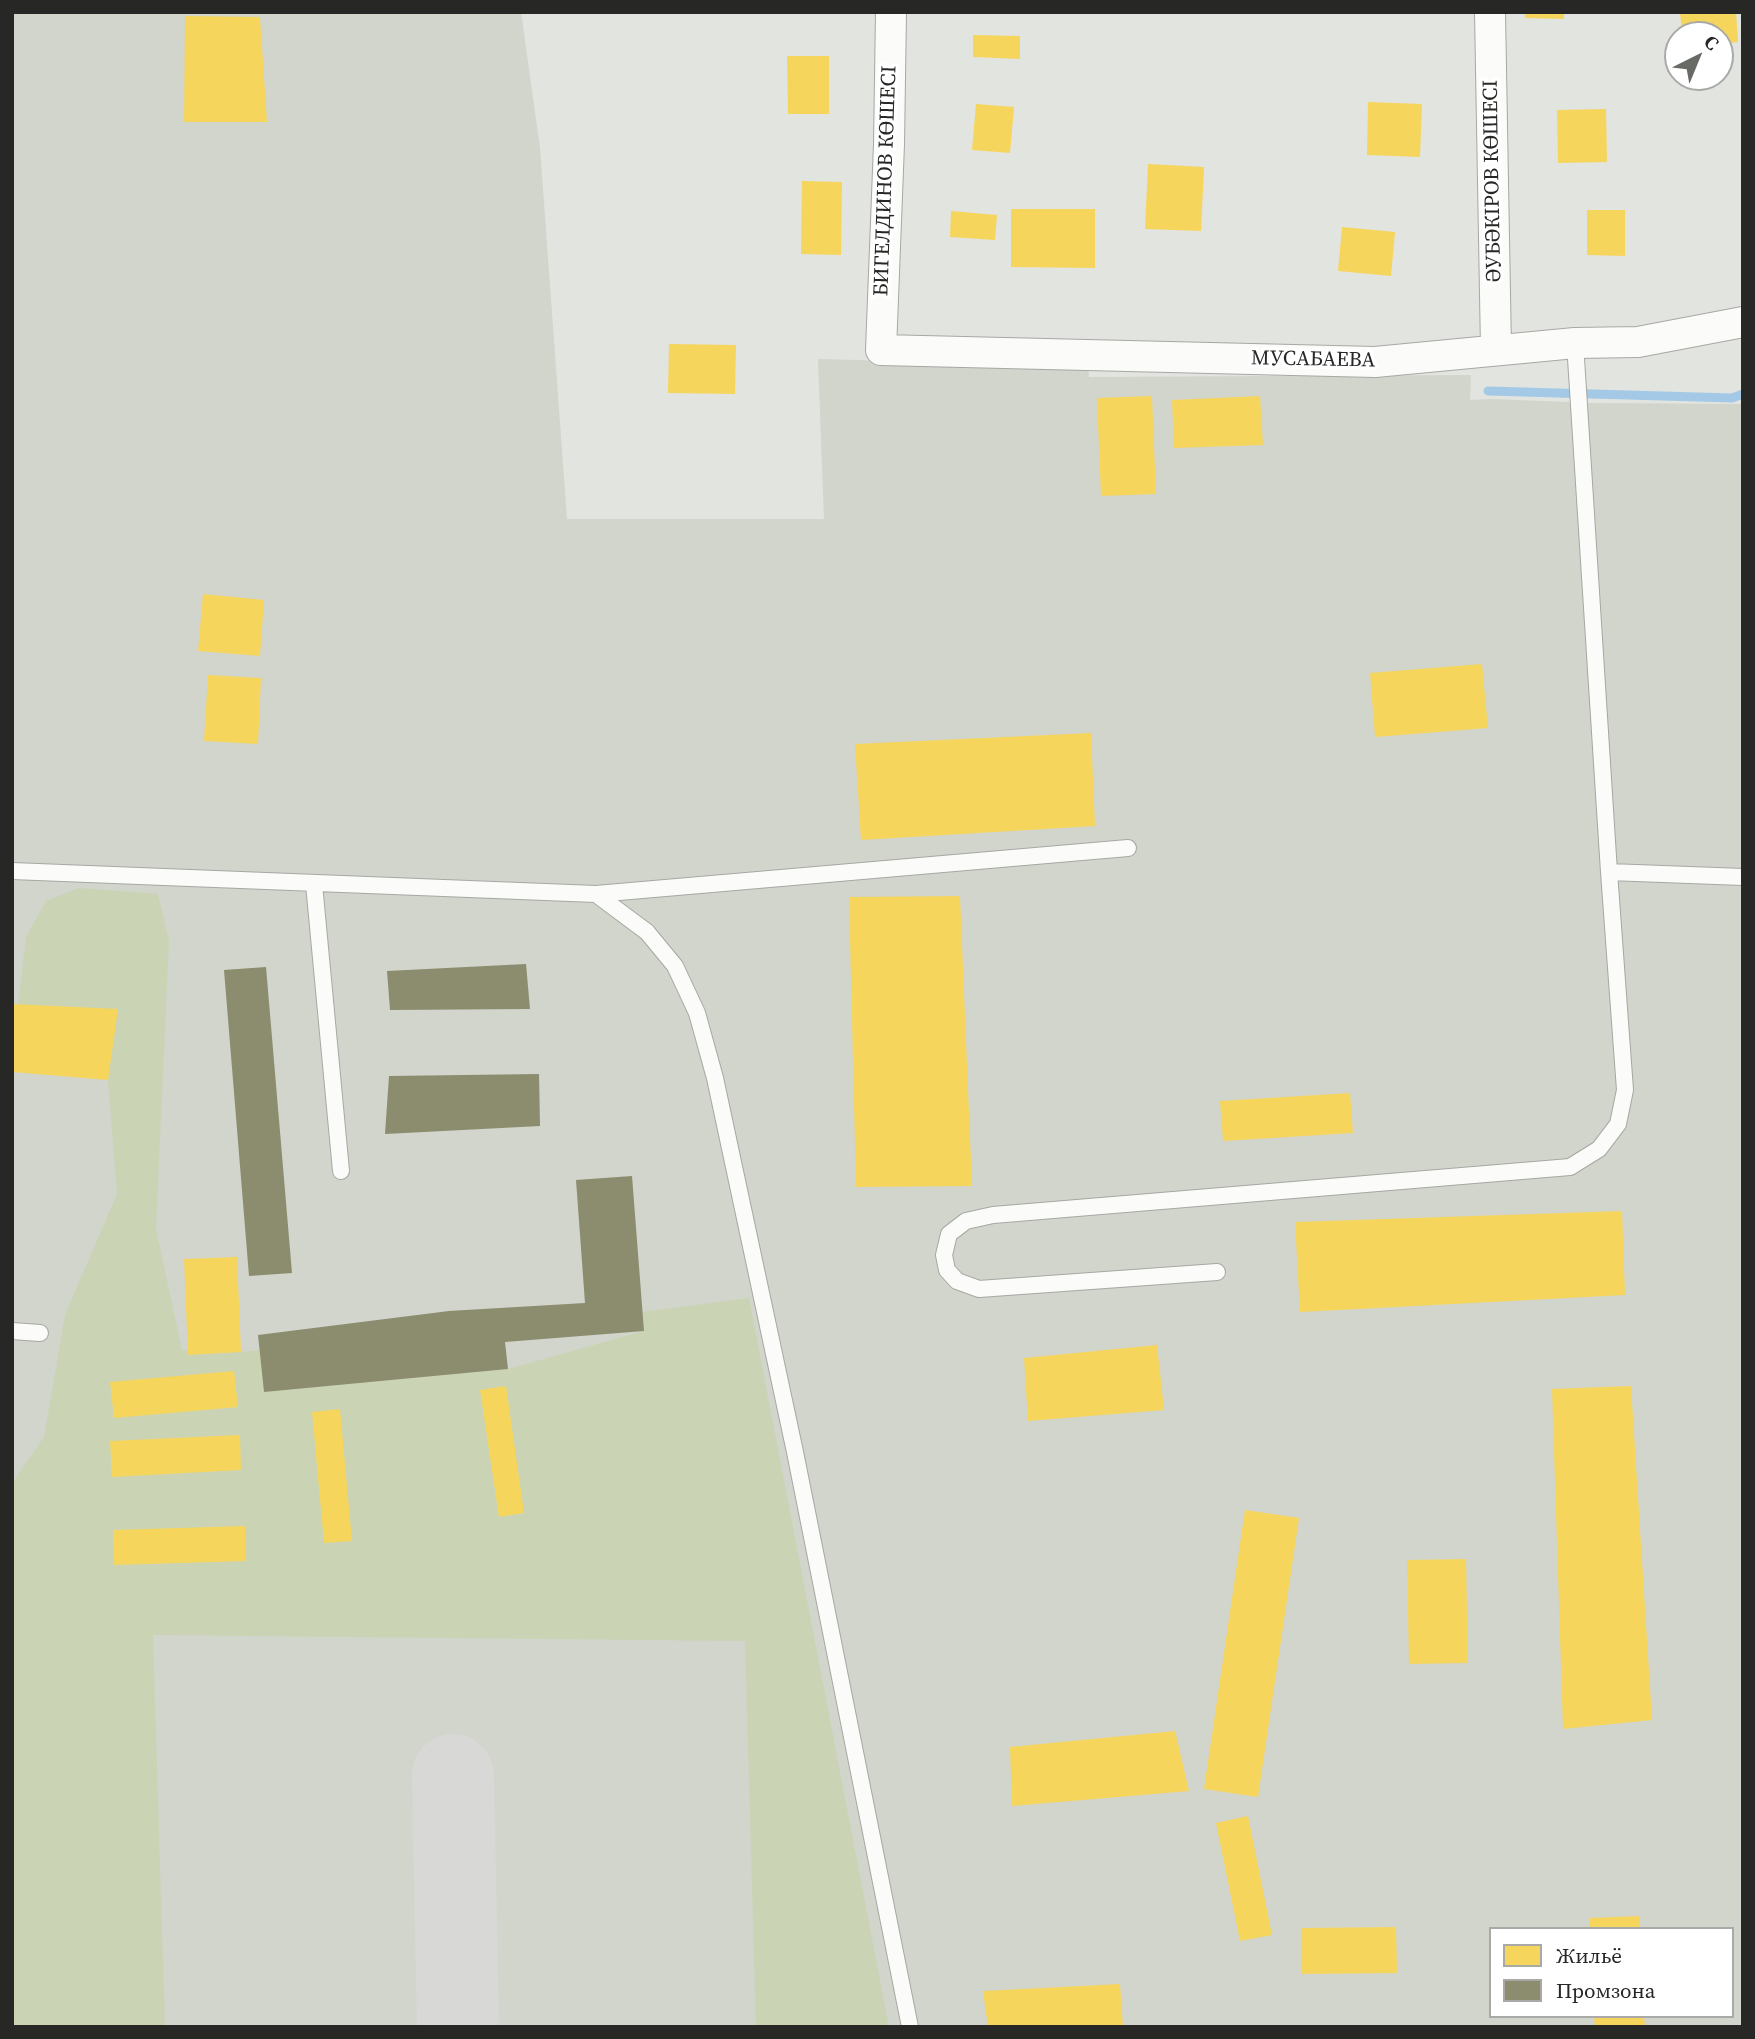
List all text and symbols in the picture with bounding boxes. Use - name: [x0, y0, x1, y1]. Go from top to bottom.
- north arrow: [1664, 21, 1734, 91]
- text: С: [1699, 29, 1725, 56]
- street label: БИГЕЛДИНОВ КӨШЕСІ: [869, 65, 903, 297]
- street label: ӘУБӘКІРОВ КӨШЕСІ: [1479, 79, 1507, 283]
- street label: МУСАБАЕВА: [1251, 346, 1375, 374]
- legend: [1489, 1927, 1734, 2018]
- text: Жильё: [1556, 1941, 1622, 1970]
- text: Промзона: [1556, 1976, 1656, 2005]

